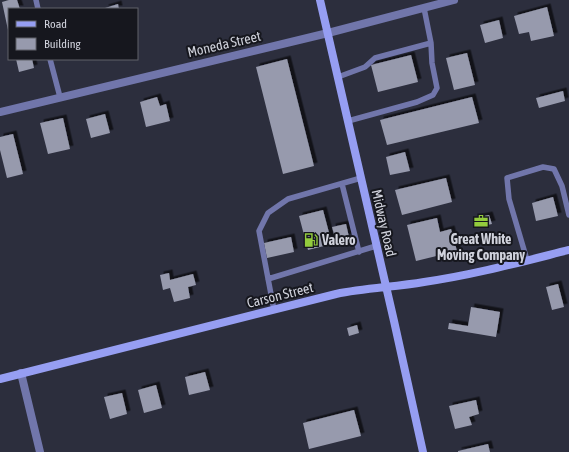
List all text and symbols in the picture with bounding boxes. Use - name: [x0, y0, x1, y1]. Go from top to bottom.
- legend: [8, 8, 138, 60]
- text: Road: [44, 17, 67, 31]
- street label: Moneda Street: [186, 28, 262, 60]
- text: Building: [44, 37, 82, 51]
- street label: Midway Road: [369, 188, 399, 258]
- office icon: Great White Moving Company: [473, 213, 489, 229]
- place label: Great White Moving Company: [437, 231, 525, 263]
- fuel station icon: Valero: [303, 232, 319, 248]
- place label: Valero: [321, 232, 356, 248]
- street label: Carson Street: [245, 279, 315, 311]

